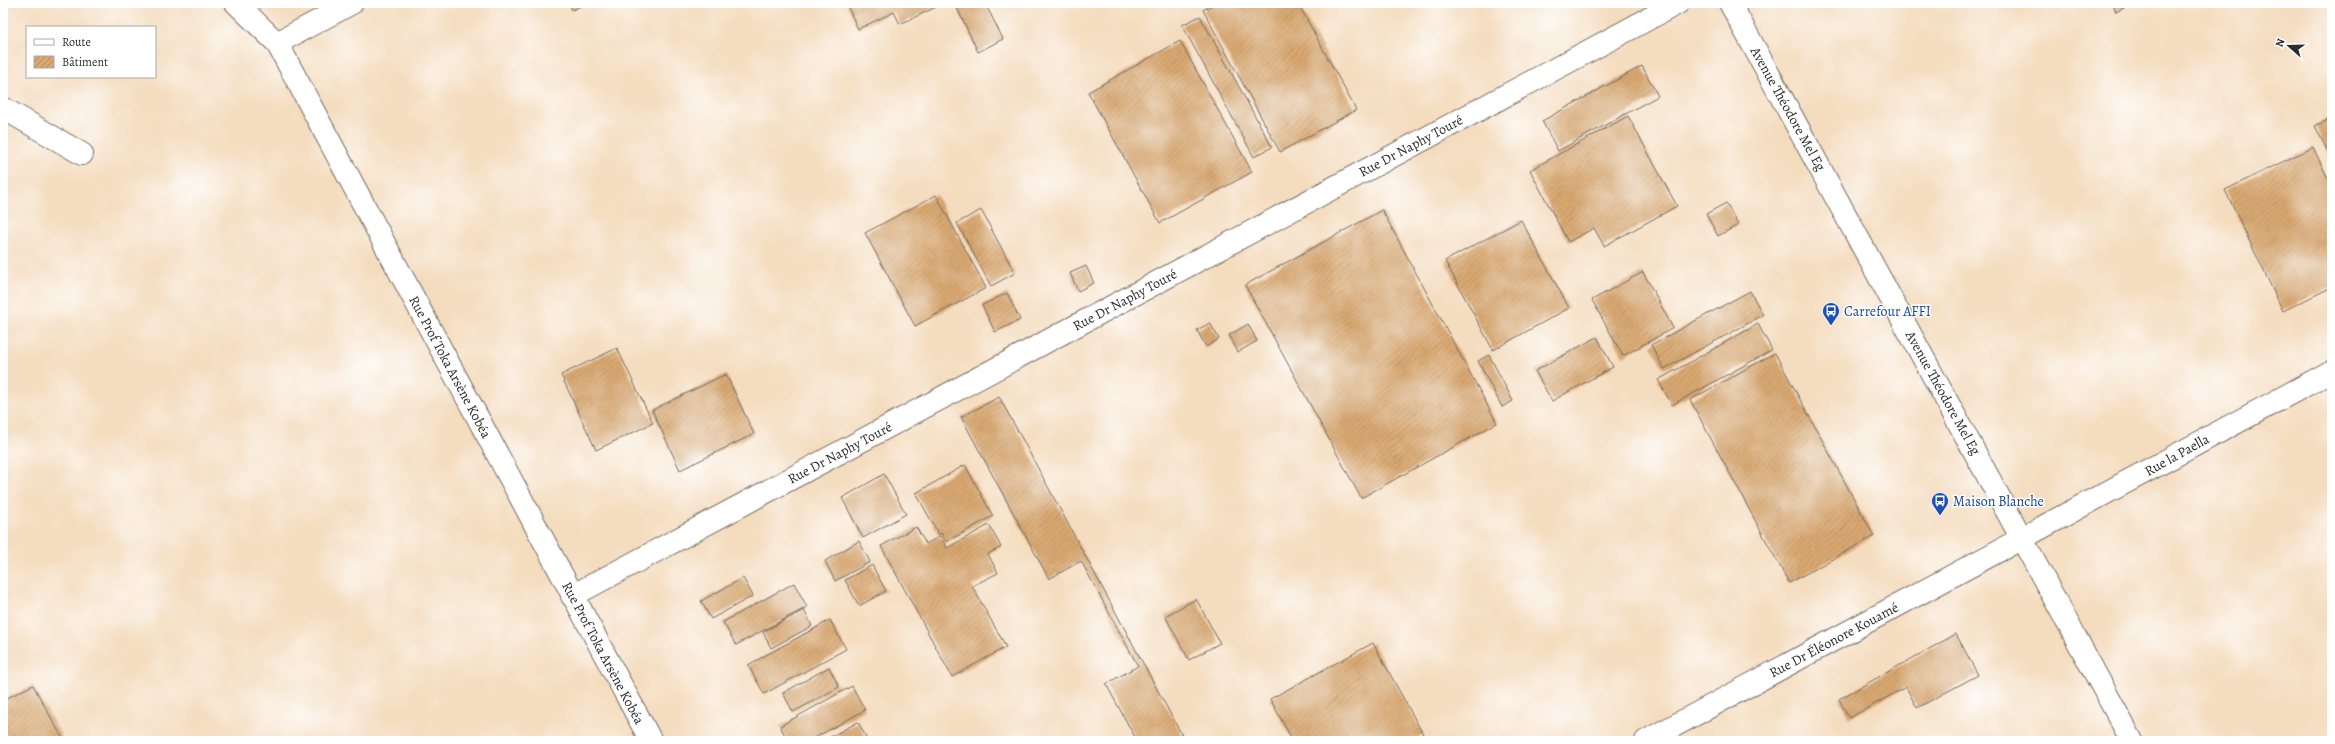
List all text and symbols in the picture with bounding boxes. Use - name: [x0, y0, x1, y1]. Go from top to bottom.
- legend: [26, 26, 156, 78]
- north arrow: [2269, 26, 2309, 66]
- text: Route: [62, 34, 91, 50]
- text: N: [2272, 36, 2288, 49]
- street label: Avenue Théodore Mel Eg: [1745, 43, 1830, 174]
- text: Bâtiment: [62, 54, 108, 70]
- street label: Rue Dr Naphy Touré: [1356, 111, 1466, 181]
- street label: Rue Dr Naphy Touré: [1070, 265, 1180, 335]
- street label: Rue Prof Toka Arsène Kobéa: [404, 292, 496, 442]
- bus stop icon: Carrefour AFFI: [1821, 301, 1841, 326]
- place label: Carrefour AFFI: [1844, 302, 1931, 321]
- street label: Avenue Théodore Mel Eg: [1900, 327, 1985, 458]
- street label: Rue Dr Naphy Touré: [785, 418, 895, 488]
- street label: Rue la Paella: [2141, 429, 2213, 481]
- bus stop icon: Maison Blanche: [1930, 491, 1950, 516]
- place label: Maison Blanche: [1953, 492, 2044, 511]
- street label: Rue Prof Toka Arsène Kobéa: [557, 578, 649, 728]
- street label: Rue Dr Éléonore Kouamé: [1766, 598, 1902, 682]

